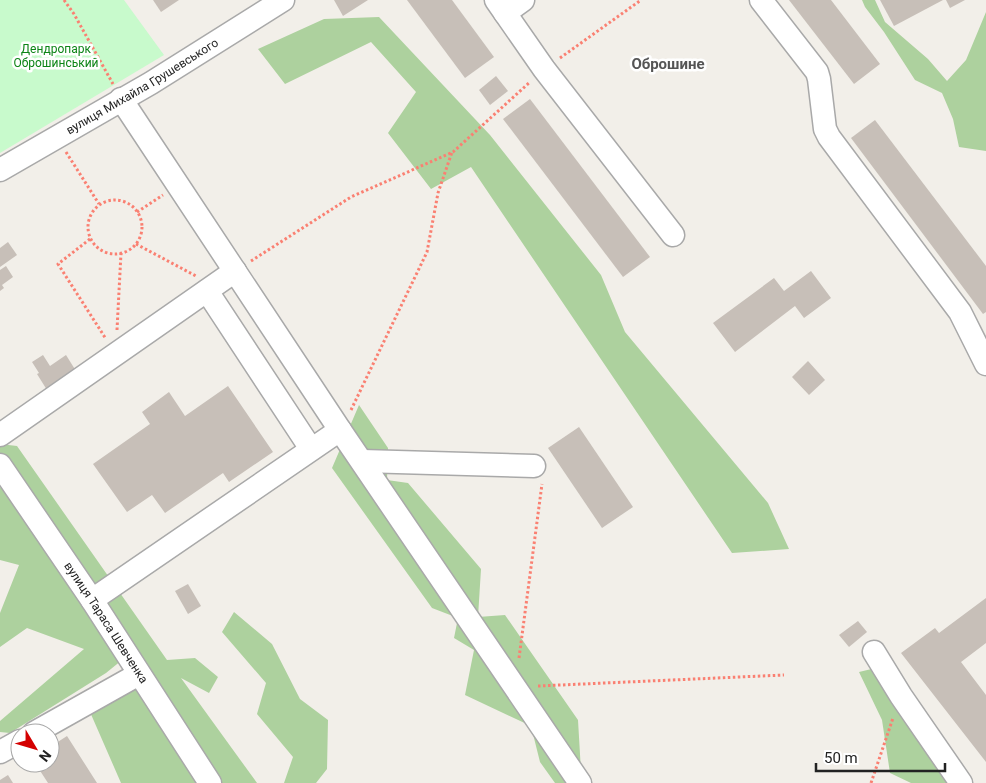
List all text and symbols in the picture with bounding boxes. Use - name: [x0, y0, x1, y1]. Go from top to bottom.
- street label: вулиця Михайла Грушевського: [64, 35, 221, 137]
- park label: Дендропарк Оброшинський: [13, 42, 99, 70]
- district label: Оброшине: [631, 55, 705, 73]
- street label: вулиця Тараса Шевченка: [61, 559, 151, 686]
- north arrow: [10, 723, 60, 773]
- scale bar: [816, 740, 945, 772]
- text: N: [36, 747, 55, 765]
- text: 50 m: [824, 749, 858, 767]

